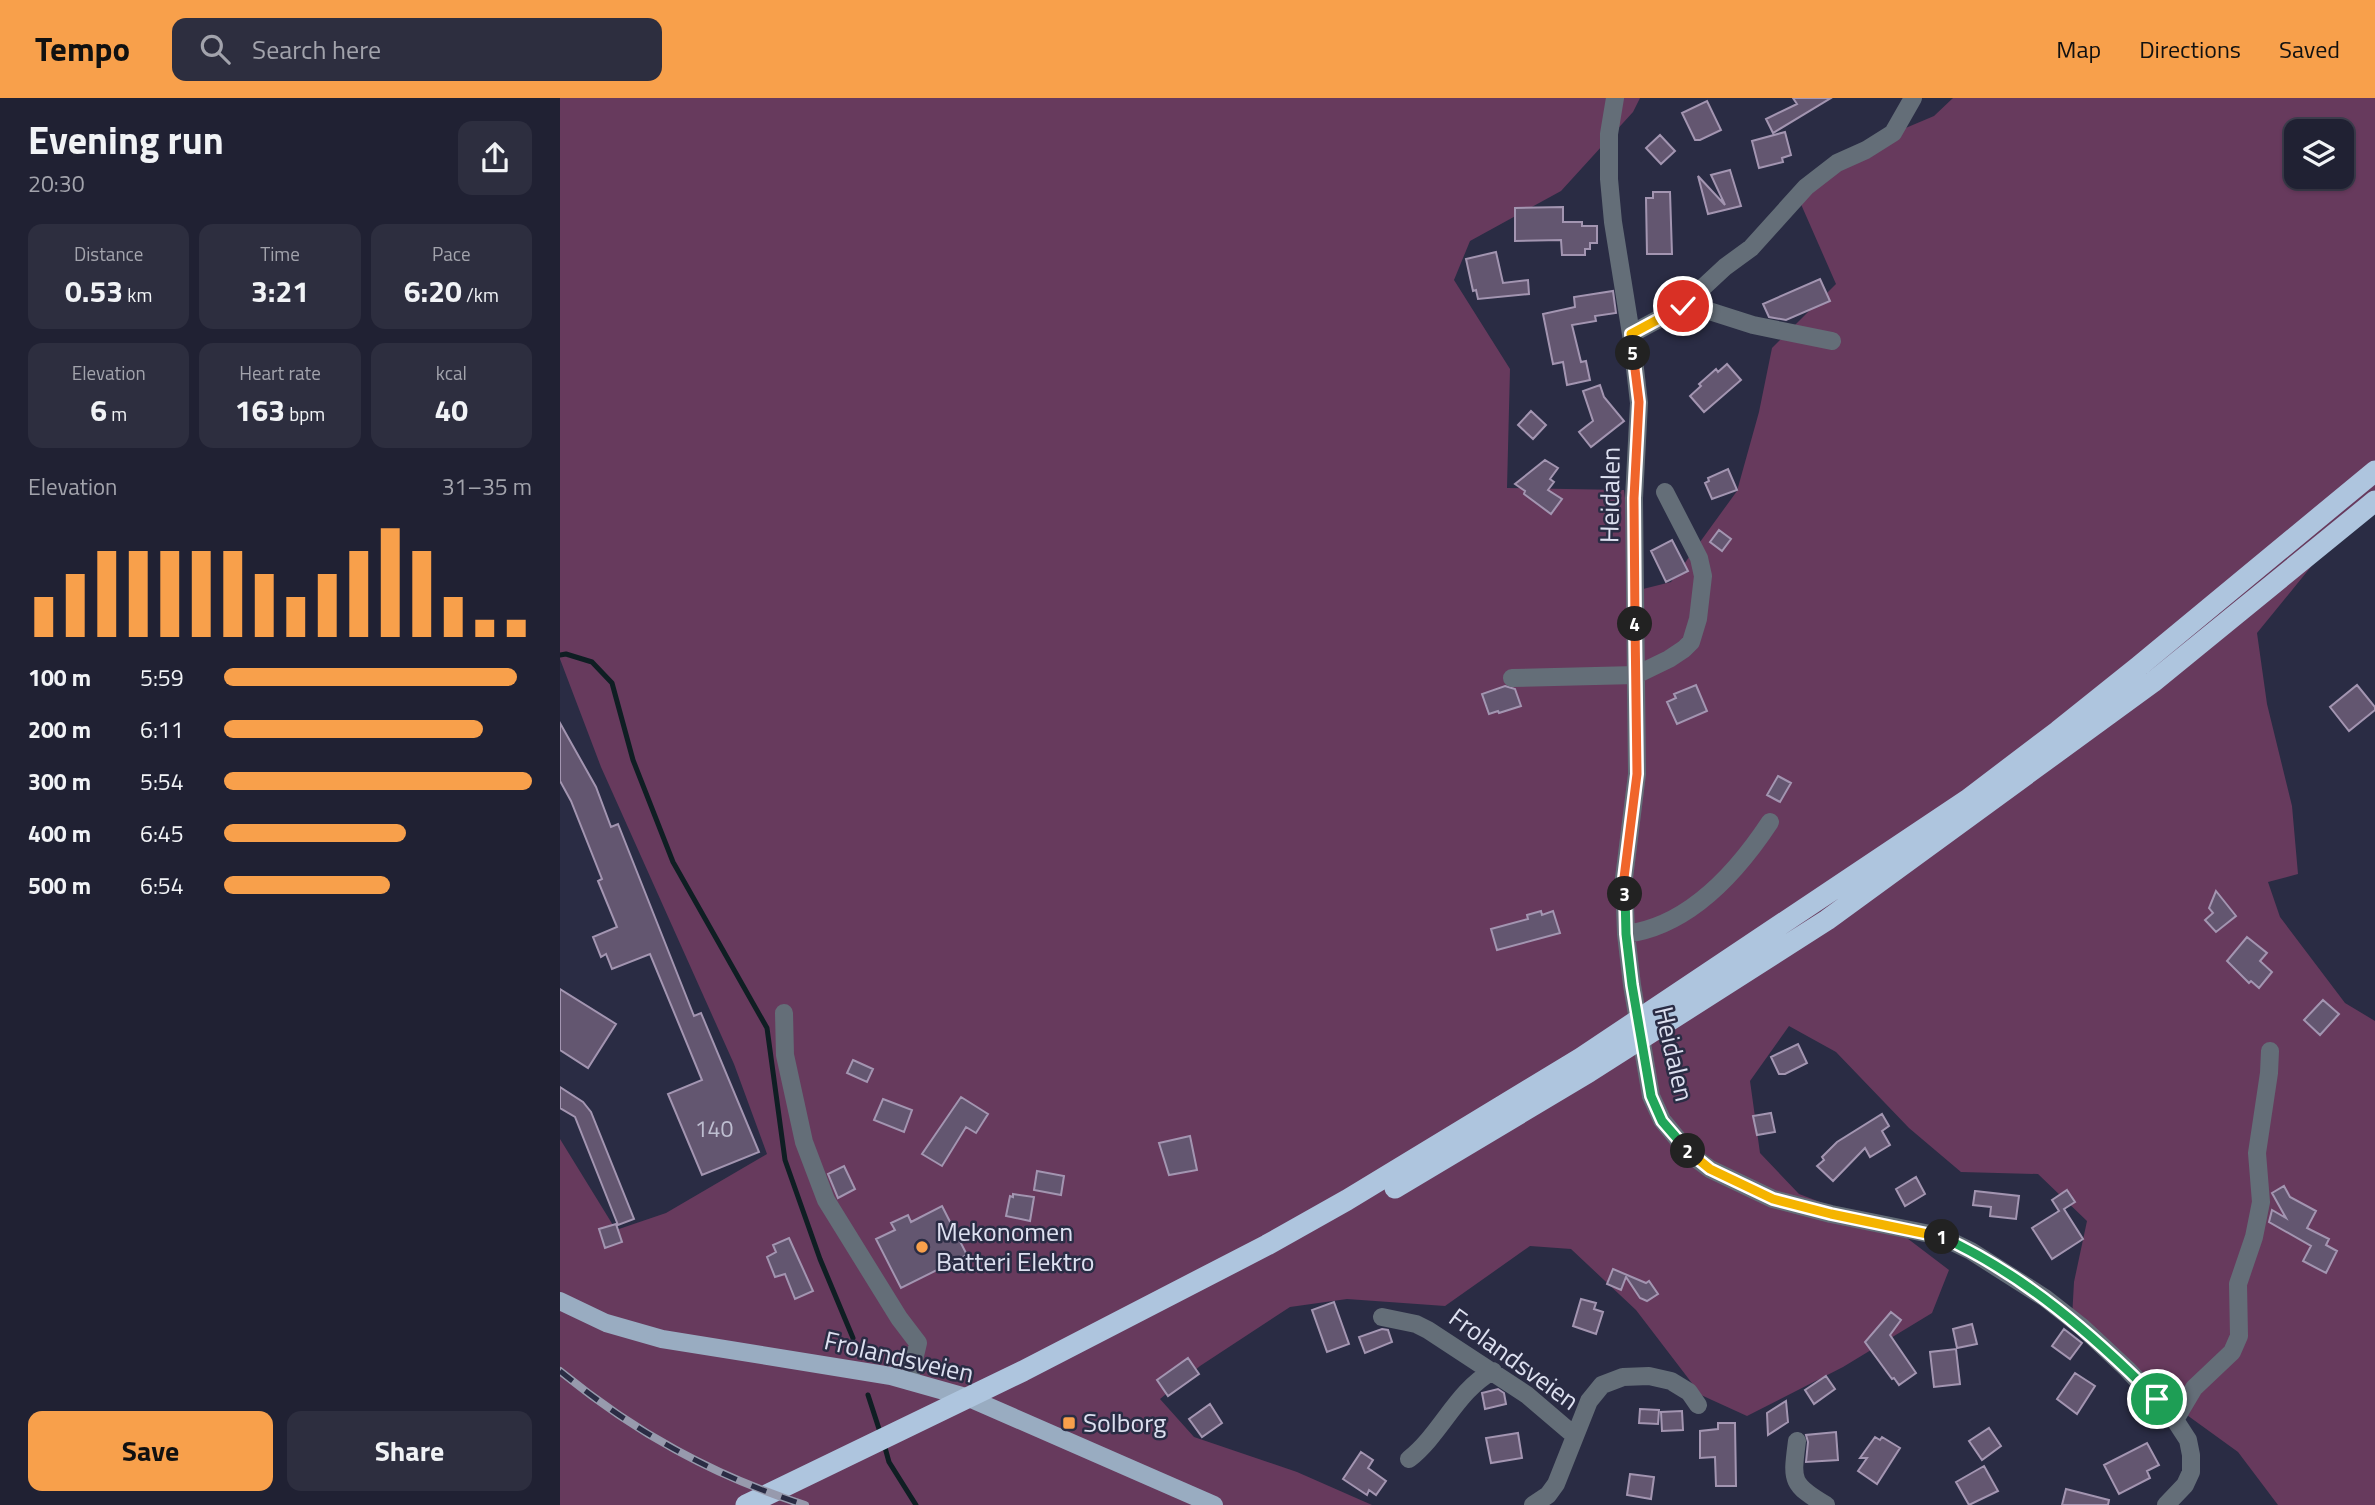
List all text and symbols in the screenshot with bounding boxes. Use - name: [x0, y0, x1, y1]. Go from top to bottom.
- search box: [172, 18, 662, 81]
- text: Tempo: [35, 24, 130, 74]
- icon: search: [196, 30, 234, 68]
- text: Search here: [252, 30, 381, 69]
- text: Map: [2056, 31, 2101, 67]
- text: Directions: [2139, 31, 2241, 67]
- text: Saved: [2279, 31, 2340, 67]
- text: Evening run: [28, 111, 224, 169]
- map controls: [2284, 119, 2354, 189]
- button: layers: [2284, 119, 2354, 189]
- button: share: [458, 121, 532, 195]
- text: 20:30: [28, 166, 85, 201]
- text: Distance: [74, 239, 143, 268]
- text: Time: [260, 239, 300, 268]
- text: Pace: [432, 239, 471, 268]
- text: 0.53: [65, 268, 123, 314]
- text: 3:21: [251, 268, 309, 314]
- text: 6:20: [404, 268, 462, 314]
- pin: [1653, 276, 1713, 336]
- text: km: [123, 280, 152, 309]
- text: /km: [462, 280, 499, 309]
- icon: check: [1664, 287, 1702, 325]
- pin: 5: [1616, 336, 1650, 370]
- text: 5: [1627, 338, 1638, 367]
- text: Elevation: [72, 358, 146, 387]
- text: Heart rate: [239, 358, 321, 387]
- text: kcal: [436, 358, 467, 387]
- text: 6: [90, 387, 107, 433]
- text: 163: [235, 387, 285, 433]
- text: 40: [435, 387, 468, 433]
- text: m: [107, 399, 127, 428]
- text: bpm: [285, 399, 325, 428]
- street label: Heidalen: [1589, 447, 1630, 543]
- text: Elevation: [28, 469, 117, 504]
- text: 31–35 m: [442, 469, 532, 504]
- pin: 4: [1618, 606, 1652, 642]
- text: 4: [1629, 609, 1640, 638]
- text: 100 m: [28, 660, 91, 695]
- text: 5:59: [140, 660, 184, 695]
- text: 200 m: [28, 712, 91, 747]
- text: 6:11: [140, 712, 184, 747]
- text: 300 m: [28, 764, 91, 799]
- text: 5:54: [140, 764, 184, 799]
- text: 400 m: [28, 816, 91, 851]
- text: 6:45: [140, 816, 184, 851]
- text: 500 m: [28, 868, 91, 903]
- text: 6:54: [140, 868, 184, 903]
- pin: 3: [1608, 876, 1642, 912]
- text: 3: [1619, 879, 1630, 908]
- street label: Heidalen: [1645, 1003, 1704, 1105]
- house number: 140: [695, 1111, 733, 1146]
- pin: 2: [1670, 1134, 1706, 1168]
- text: 2: [1682, 1136, 1693, 1165]
- place label: Mekonomen Batteri Elektro: [936, 1212, 1094, 1281]
- pin: 1: [1924, 1220, 1960, 1254]
- text: 1: [1936, 1222, 1947, 1251]
- marker: Mekonomen Batteri Elektro: [914, 1239, 930, 1255]
- street label: Frolandsveien: [1441, 1298, 1587, 1419]
- street label: Frolandsveien: [820, 1320, 978, 1393]
- pin: [2127, 1369, 2187, 1429]
- icon: arrive: [2138, 1380, 2176, 1418]
- place label: Solborg: [1083, 1403, 1166, 1442]
- button: Save: [28, 1411, 273, 1491]
- button: Share: [287, 1411, 532, 1491]
- marker: Solborg: [1061, 1415, 1077, 1431]

